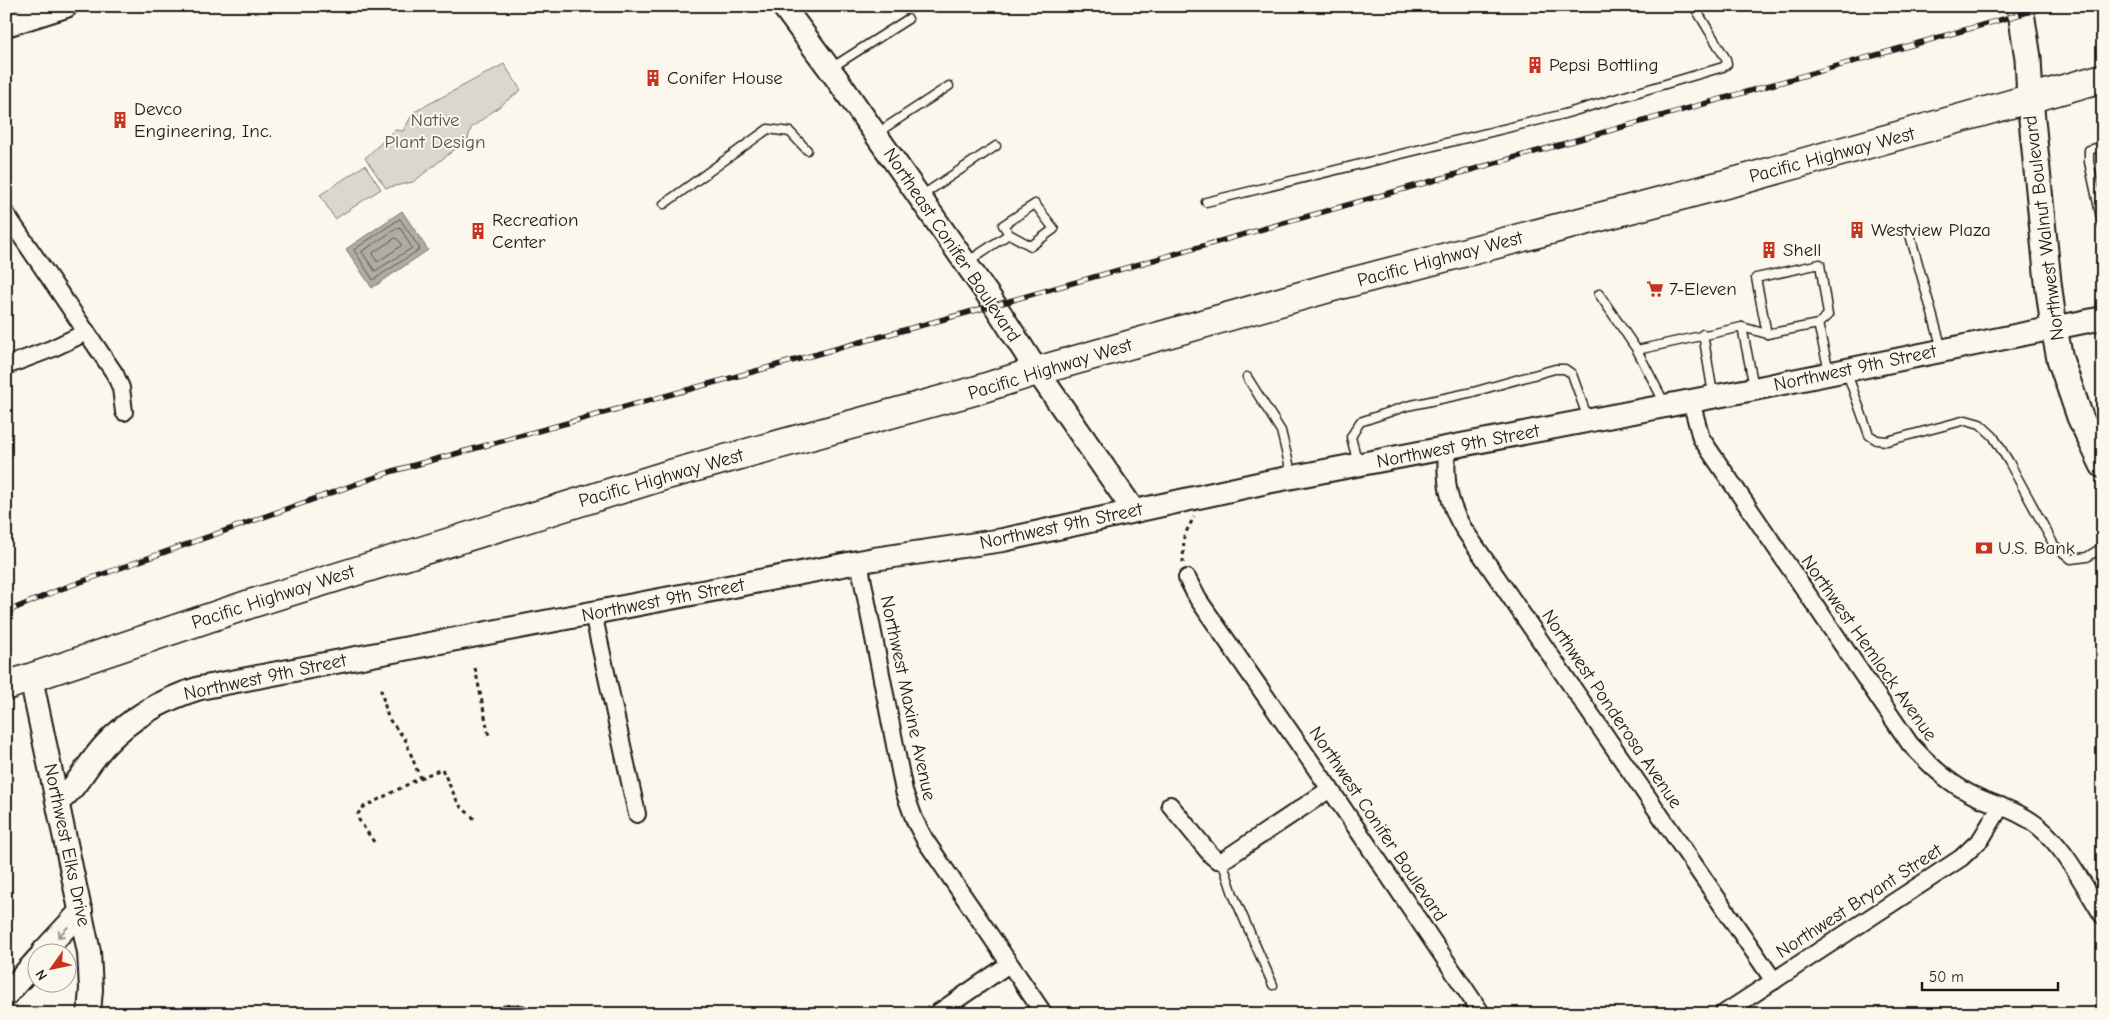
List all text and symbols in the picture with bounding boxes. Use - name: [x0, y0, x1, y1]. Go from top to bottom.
- place label: Pepsi Bottling: [1549, 54, 1658, 76]
- building icon: Pepsi Bottling: [1525, 55, 1545, 75]
- place label: Conifer House: [667, 67, 783, 89]
- building icon: Conifer House: [643, 68, 663, 88]
- place label: Devco Engineering, Inc.: [134, 98, 272, 142]
- park label: Native Plant Design: [384, 109, 486, 153]
- building icon: Devco Engineering, Inc.: [110, 110, 130, 130]
- street label: Northwest Walnut Boulevard: [2019, 114, 2069, 342]
- street label: Pacific Highway West: [1747, 122, 1918, 188]
- street label: Northeast Conifer Boulevard: [879, 144, 1025, 346]
- place label: Recreation Center: [492, 209, 579, 253]
- place label: Westview Plaza: [1871, 219, 1991, 241]
- building icon: Westview Plaza: [1847, 220, 1867, 240]
- building icon: Recreation Center: [468, 221, 488, 241]
- street label: Pacific Highway West: [1355, 226, 1526, 292]
- place label: Shell: [1783, 239, 1822, 261]
- building icon: Shell: [1759, 240, 1779, 260]
- place label: 7-Eleven: [1669, 278, 1737, 300]
- supermarket icon: 7-Eleven: [1645, 279, 1665, 299]
- street label: Pacific Highway West: [965, 333, 1135, 404]
- street label: Northwest 9th Street: [1772, 340, 1939, 396]
- street label: Northwest 9th Street: [1375, 419, 1542, 473]
- street label: Pacific Highway West: [576, 444, 746, 512]
- street label: Northwest 9th Street: [978, 498, 1145, 554]
- place label: U.S. Bank: [1998, 537, 2076, 559]
- bank icon: U.S. Bank: [1974, 538, 1994, 558]
- street label: Northwest Hemlock Avenue: [1796, 551, 1942, 745]
- street label: Pacific Highway West: [189, 560, 358, 634]
- street label: Northwest 9th Street: [580, 573, 747, 627]
- street label: Northwest Maxine Avenue: [875, 593, 941, 803]
- street label: Northwest Ponderosa Avenue: [1537, 605, 1687, 813]
- street label: Northwest 9th Street: [182, 649, 349, 705]
- street label: Northwest Conifer Boulevard: [1304, 722, 1452, 926]
- street label: Northwest Elks Drive: [39, 762, 95, 928]
- street label: Northwest Bryant Street: [1772, 839, 1946, 963]
- one-way arrow: [56, 926, 69, 938]
- north arrow: [28, 942, 78, 992]
- scale bar: [1922, 960, 2058, 992]
- text: N: [32, 966, 51, 983]
- text: 50 m: [1929, 968, 1964, 986]

